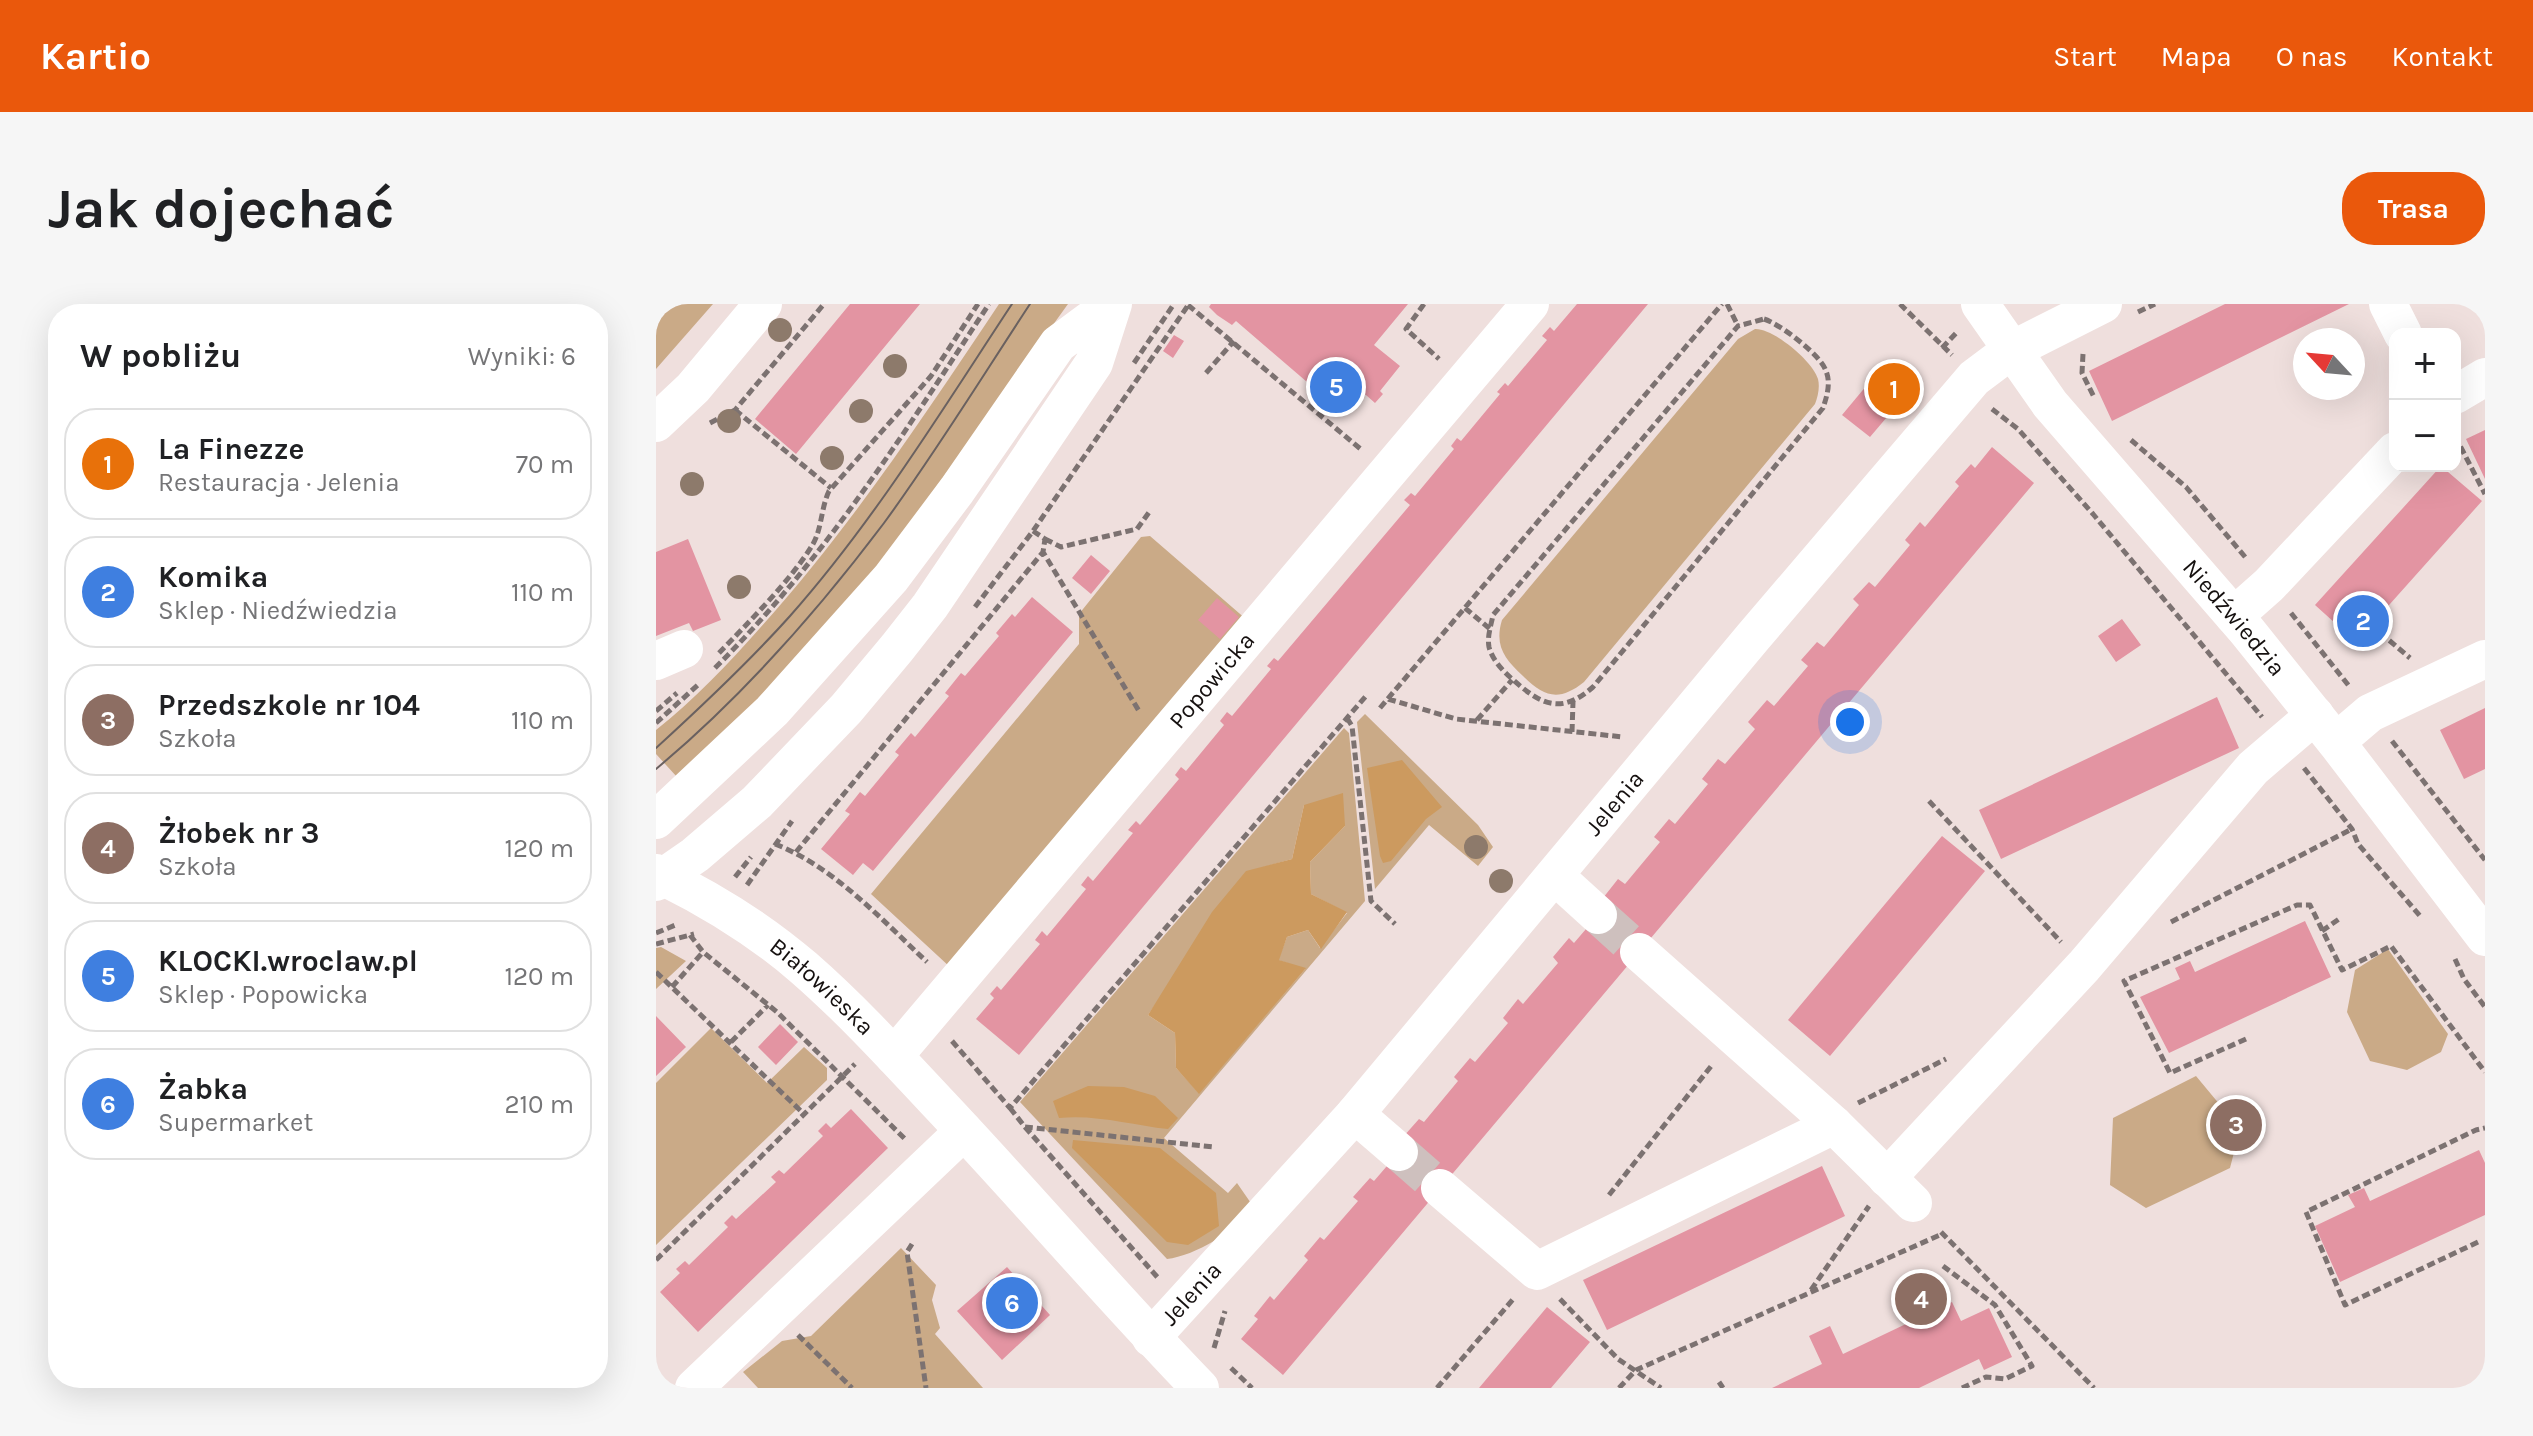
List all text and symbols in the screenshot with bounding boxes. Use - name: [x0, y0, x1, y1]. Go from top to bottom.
- text: Kartio: [40, 34, 151, 79]
- text: Start: [2053, 40, 2117, 73]
- text: Mapa: [2161, 40, 2232, 73]
- text: O nas: [2276, 40, 2348, 73]
- text: Kontakt: [2392, 40, 2493, 73]
- button: Trasa: [2342, 172, 2485, 245]
- text: Jak dojechać: [48, 176, 394, 241]
- north arrow: [2293, 328, 2365, 400]
- map controls: [2389, 328, 2461, 472]
- button: +: [2389, 328, 2461, 400]
- text: W pobliżu: [80, 336, 241, 376]
- text: Wyniki: 6: [468, 341, 576, 372]
- pin: 5: [1310, 357, 1362, 417]
- pin: 1: [1868, 359, 1920, 419]
- button: −: [2389, 400, 2461, 472]
- text: La Finezze: [158, 431, 304, 467]
- text: 1: [103, 449, 113, 480]
- text: 70 m: [516, 449, 574, 480]
- text: Restauracja · Jelenia: [158, 467, 400, 498]
- street label: Niedźwiedzia: [2177, 553, 2291, 682]
- text: Komika: [158, 559, 268, 595]
- text: 2: [100, 577, 116, 608]
- text: 110 m: [511, 577, 574, 608]
- pin: 2: [2337, 591, 2389, 651]
- text: Sklep · Niedźwiedzia: [158, 595, 398, 626]
- street label: Popowicka: [1163, 627, 1260, 734]
- text: Przedszkole nr 104: [158, 687, 420, 723]
- your location: [1830, 702, 1870, 742]
- text: 3: [100, 705, 116, 736]
- text: 110 m: [511, 705, 574, 736]
- text: Szkoła: [158, 723, 237, 754]
- street label: Jelenia: [1579, 765, 1650, 841]
- text: Żłobek nr 3: [158, 815, 319, 851]
- text: 4: [100, 833, 116, 864]
- text: 120 m: [504, 833, 574, 864]
- text: Szkoła: [158, 851, 237, 882]
- street label: Białowieska: [764, 932, 880, 1041]
- text: KLOCKI.wroclaw.pl: [158, 943, 418, 979]
- text: 5: [100, 961, 116, 992]
- text: 120 m: [504, 961, 574, 992]
- text: Sklep · Popowicka: [158, 979, 368, 1010]
- text: Żabka: [158, 1071, 248, 1107]
- text: 6: [100, 1089, 116, 1120]
- text: 210 m: [504, 1089, 574, 1120]
- pin: 3: [2210, 1095, 2262, 1155]
- text: Supermarket: [158, 1107, 313, 1138]
- street label: Jelenia: [1155, 1256, 1227, 1331]
- pin: 4: [1895, 1269, 1947, 1329]
- pin: 6: [986, 1273, 1038, 1333]

